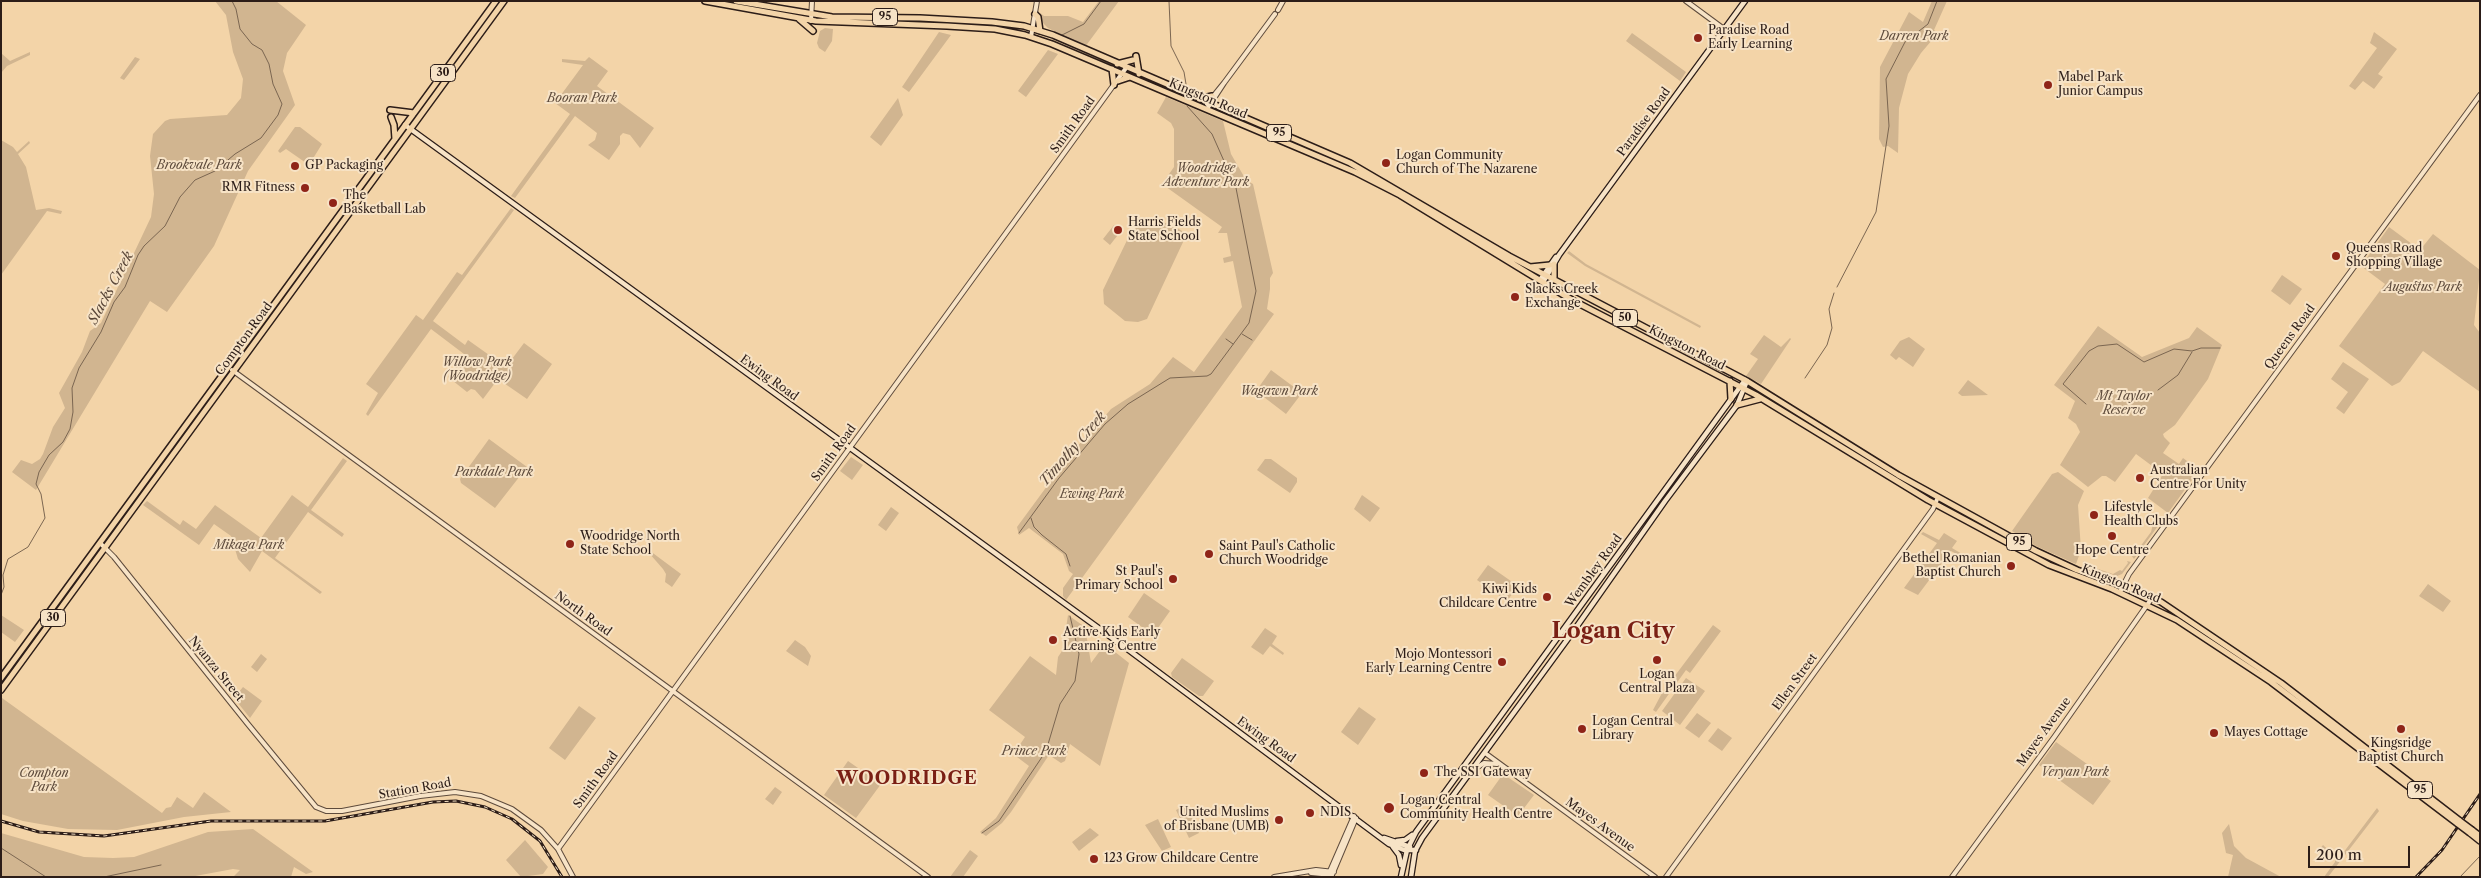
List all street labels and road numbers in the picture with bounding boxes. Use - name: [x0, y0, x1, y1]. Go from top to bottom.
- road number: 95: [872, 8, 898, 26]
- road number: 30: [430, 64, 456, 82]
- street label: Kingston Road: [1167, 76, 1249, 122]
- street label: Paradise Road: [1614, 85, 1674, 159]
- street label: Smith Road: [1048, 94, 1098, 156]
- road number: 95: [1266, 125, 1292, 142]
- street label: Compton Road: [213, 300, 275, 378]
- street label: Queens Road: [2262, 302, 2318, 372]
- road number: 50: [1612, 310, 1638, 326]
- street label: Kingston Road: [1646, 323, 1728, 373]
- street label: Ewing Road: [737, 352, 801, 404]
- street label: Smith Road: [809, 422, 859, 484]
- street label: Wembley Road: [1563, 532, 1625, 610]
- road number: 95: [2006, 534, 2032, 550]
- street label: Kingston Road: [2079, 562, 2163, 606]
- street label: North Road: [552, 589, 614, 639]
- road number: 30: [40, 610, 66, 626]
- street label: Nyanza Street: [185, 634, 247, 704]
- street label: Ellen Street: [1770, 651, 1820, 713]
- street label: Mayes Avenue: [2014, 695, 2074, 769]
- street label: Ewing Road: [1234, 714, 1298, 766]
- street label: Smith Road: [571, 749, 621, 811]
- street label: Station Road: [378, 776, 452, 802]
- road number: 95: [2408, 782, 2432, 798]
- street label: Mayes Avenue: [1563, 795, 1637, 855]

